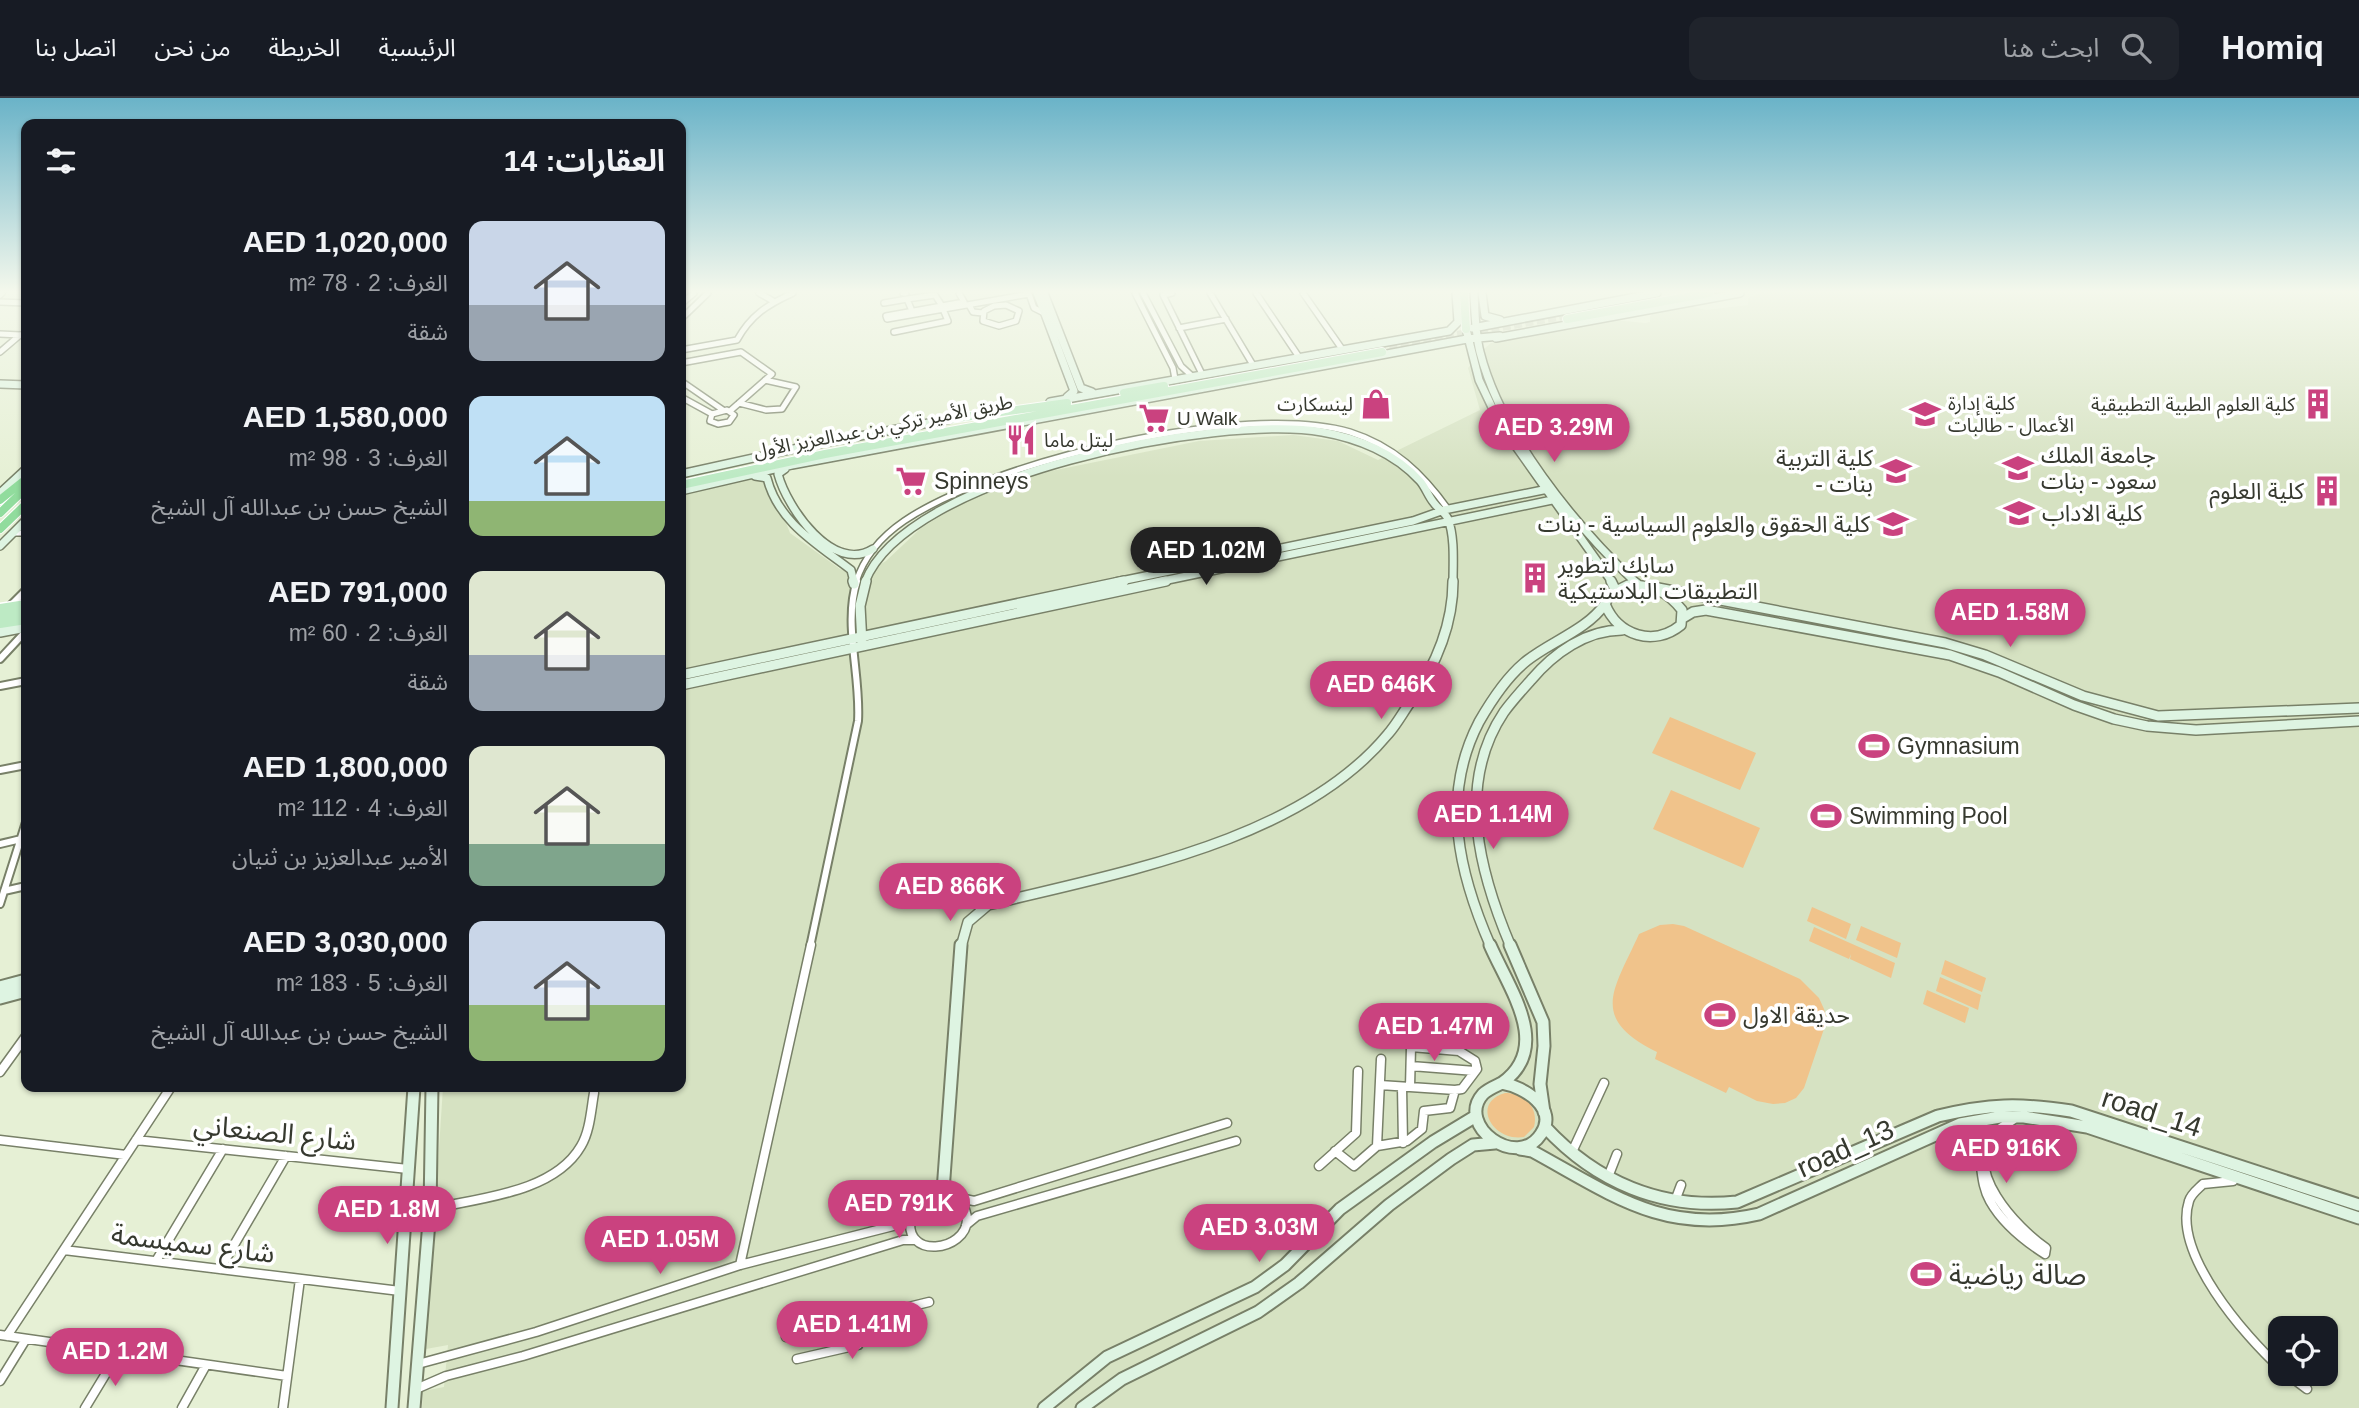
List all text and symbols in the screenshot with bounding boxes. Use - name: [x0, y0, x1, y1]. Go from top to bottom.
- search box: [1689, 17, 2179, 80]
- icon: search: [2117, 29, 2155, 67]
- text: Homiq: [2221, 29, 2324, 66]
- text: ابحث هنا: [2003, 33, 2099, 63]
- text: اتصل بنا: [35, 34, 117, 61]
- text: من نحن: [155, 34, 231, 61]
- text: الخريطة: [269, 34, 341, 61]
- text: الرئيسية: [379, 34, 456, 61]
- icon: filters: [42, 142, 80, 180]
- text: العقارات: 14: [504, 144, 665, 177]
- text: AED 1,020,000: [243, 225, 448, 258]
- icon: home: [525, 249, 609, 333]
- text: الغرف: 2 · 78 m²: [289, 270, 448, 296]
- text: شقة: [407, 319, 448, 345]
- shop icon: لينسكارت: [1359, 387, 1393, 421]
- building icon: كلية العلوم الطبية التطبيقية: [2301, 387, 2335, 421]
- street label: طريق الأمير تركي بن عبدالعزيز الأول: [752, 391, 1015, 466]
- place label: كلية إدارة الأعمال - طالبات: [1948, 393, 2074, 436]
- place label: لينسكارت: [1277, 394, 1353, 416]
- place label: كلية العلوم الطبية التطبيقية: [2091, 394, 2296, 419]
- school or university icon: كلية إدارة الأعمال - طالبات: [1908, 397, 1942, 431]
- text: AED 1,580,000: [243, 400, 448, 433]
- supermarket icon: U Walk: [1137, 401, 1171, 435]
- pin: AED 3.29M: [1474, 404, 1634, 464]
- place label: U Walk: [1177, 408, 1238, 429]
- text: AED 3.29M: [1495, 414, 1613, 440]
- restaurant icon: ليتل ماما: [1004, 423, 1038, 457]
- icon: home: [525, 424, 609, 508]
- place label: ليتل ماما: [1044, 430, 1113, 452]
- place label: جامعة الملك سعود - بنات: [2041, 442, 2157, 495]
- text: الغرف: 3 · 98 m²: [289, 445, 448, 471]
- place label: كلية التربية - بنات: [1776, 445, 1874, 497]
- school or university icon: جامعة الملك سعود - بنات: [2001, 451, 2035, 485]
- school or university icon: كلية التربية - بنات: [1879, 454, 1913, 488]
- supermarket icon: Spinneys: [894, 464, 928, 498]
- place label: Spinneys: [934, 468, 1029, 494]
- building icon: كلية العلوم: [2310, 474, 2344, 508]
- place label: كلية العلوم: [2209, 478, 2305, 509]
- text: الشيخ حسن بن عبدالله آل الشيخ: [152, 494, 448, 520]
- school or university icon: كلية الاداب: [2002, 496, 2036, 530]
- place label: كلية الاداب: [2042, 500, 2143, 526]
- school or university icon: كلية الحقوق والعلوم السياسية - بنات: [1876, 507, 1910, 541]
- place label: كلية الحقوق والعلوم السياسية - بنات: [1538, 511, 1871, 542]
- pin: AED 1.02M: [1126, 528, 1286, 587]
- text: AED 1.02M: [1147, 537, 1265, 563]
- place label: سابك لتطوير التطبيقات البلاستيكية: [1557, 552, 1758, 604]
- building icon: سابك لتطوير التطبيقات البلاستيكية: [1518, 561, 1552, 595]
- text: AED 791,000: [268, 575, 448, 608]
- pin: AED 1.58M: [1930, 589, 2090, 649]
- icon: home: [525, 599, 609, 683]
- text: AED 1.58M: [1951, 599, 2069, 625]
- text: الغرف: 2 · 60 m²: [289, 620, 448, 646]
- pin: AED 646K: [1309, 662, 1453, 721]
- text: شقة: [407, 669, 448, 695]
- text: AED 646K: [1326, 671, 1436, 697]
- sports icon: Gymnasium: [1857, 729, 1891, 763]
- place label: Gymnasium: [1897, 733, 2020, 759]
- text: AED 1,800,000: [243, 750, 448, 783]
- icon: home: [525, 774, 609, 858]
- pin: AED 1.14M: [1413, 792, 1573, 851]
- text: الغرف: 4 · 112 m²: [278, 795, 448, 821]
- sports icon: Swimming Pool: [1809, 799, 1843, 833]
- text: AED 1.14M: [1434, 801, 1552, 827]
- place label: Swimming Pool: [1849, 803, 2008, 829]
- text: الأمير عبدالعزيز بن ثنيان: [232, 844, 448, 870]
- pin: AED 866K: [878, 864, 1022, 923]
- text: AED 866K: [895, 873, 1005, 899]
- text: AED 3,030,000: [243, 925, 448, 958]
- icon: home: [525, 949, 609, 1033]
- text: الغرف: 5 · 183 m²: [276, 970, 448, 996]
- sports icon: حديقة الاول: [1703, 998, 1737, 1032]
- place label: حديقة الاول: [1743, 1002, 1850, 1029]
- pin: AED 1.47M: [1354, 1004, 1514, 1063]
- text: AED 1.47M: [1375, 1013, 1493, 1039]
- text: الشيخ حسن بن عبدالله آل الشيخ: [152, 1019, 448, 1045]
- street label: road_14: [2098, 1082, 2206, 1143]
- street label: شارع الصنعاني: [192, 1109, 358, 1162]
- street label: road_13: [1792, 1113, 1898, 1184]
- pin: AED 916K: [1934, 1126, 2078, 1185]
- text: AED 916K: [1951, 1135, 2061, 1161]
- pin: AED 791K: [827, 1180, 971, 1240]
- pin: AED 1.8M: [315, 1186, 459, 1246]
- text: AED 791K: [844, 1190, 954, 1216]
- text: AED 1.8M: [334, 1196, 440, 1222]
- pin: AED 3.03M: [1179, 1204, 1339, 1264]
- text: AED 3.03M: [1200, 1214, 1318, 1240]
- pin: AED 1.05M: [580, 1216, 740, 1276]
- street label: شارع سميسمة: [109, 1218, 276, 1274]
- text: AED 1.05M: [601, 1226, 719, 1252]
- sports icon: صالة رياضية: [1909, 1257, 1943, 1291]
- place label: صالة رياضية: [1949, 1259, 2086, 1291]
- pin: AED 1.41M: [772, 1302, 932, 1361]
- text: AED 1.41M: [793, 1311, 911, 1337]
- map controls: [2268, 1316, 2338, 1386]
- button: locate: [2268, 1316, 2338, 1386]
- pin: AED 1.2M: [43, 1328, 187, 1388]
- text: AED 1.2M: [62, 1338, 168, 1364]

